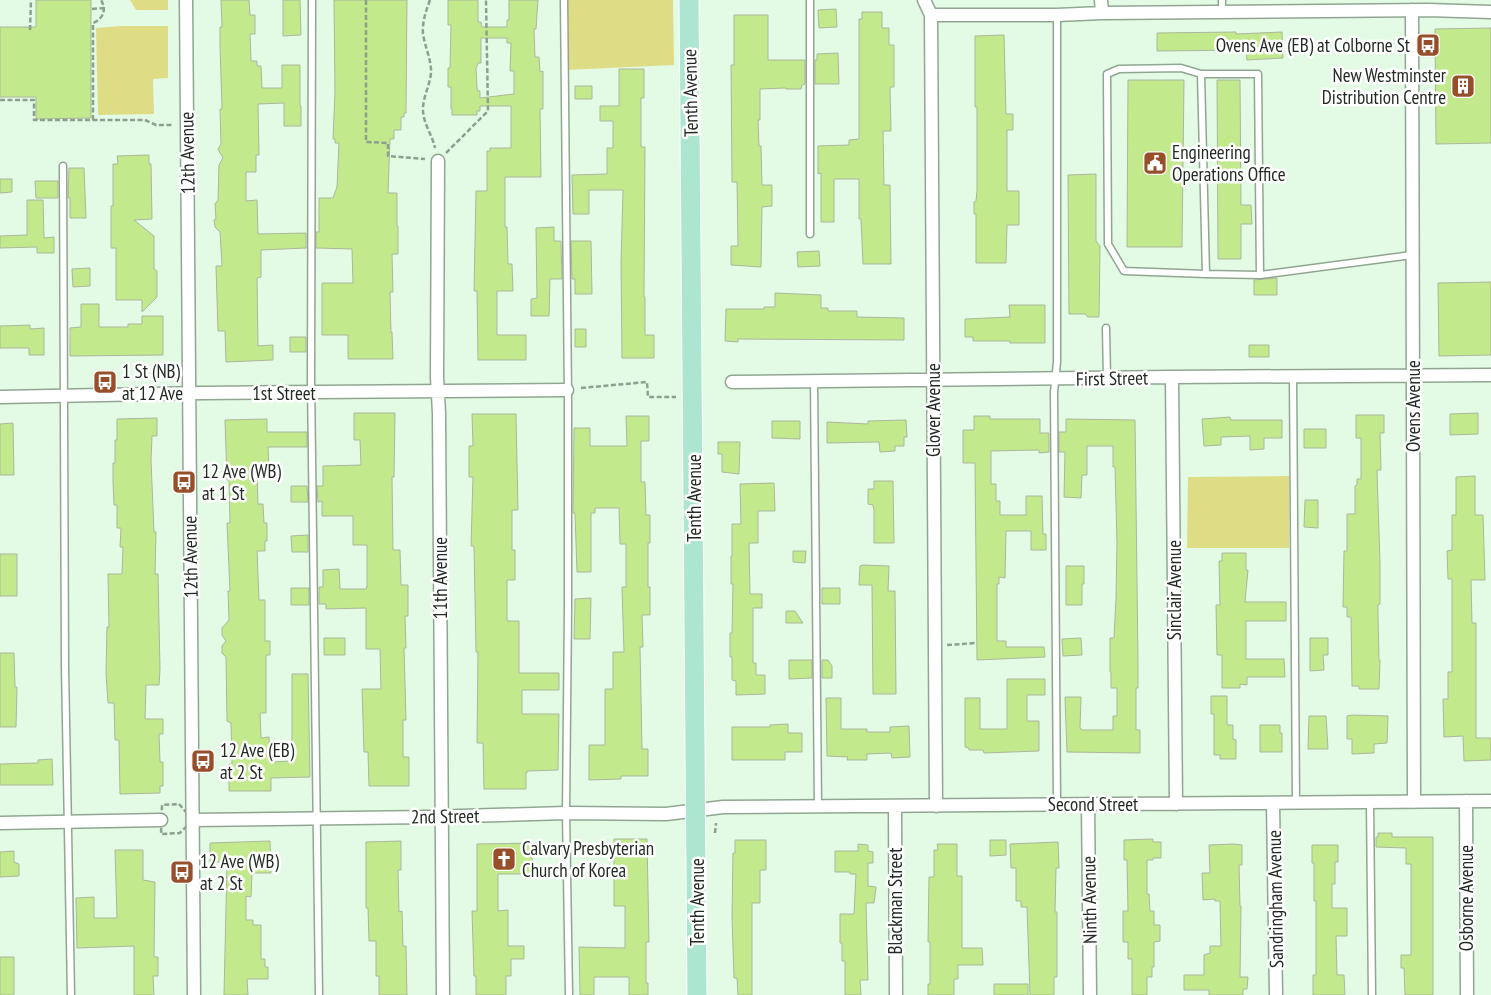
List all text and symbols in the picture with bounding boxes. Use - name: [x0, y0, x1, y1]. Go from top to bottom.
- bus stop icon: Ovens Ave (EB) at Colborne St: [1415, 32, 1441, 58]
- place label: Ovens Ave (EB) at Colborne St: [1216, 33, 1411, 57]
- street label: Tenth Avenue: [677, 49, 703, 137]
- place label: New Westminster Distribution Centre: [1322, 63, 1447, 109]
- building icon: New Westminster Distribution Centre: [1450, 73, 1476, 99]
- street label: 12th Avenue: [174, 112, 200, 194]
- place label: Engineering Operations Office: [1172, 140, 1286, 186]
- public building icon: Engineering Operations Office: [1142, 150, 1168, 176]
- place label: 1 St (NB) at 12 Ave: [122, 359, 183, 405]
- street label: Ovens Avenue: [1401, 360, 1425, 452]
- street label: Glover Avenue: [921, 363, 945, 457]
- street label: First Street: [1076, 365, 1149, 391]
- bus stop icon: 1 St (NB) at 12 Ave: [92, 369, 118, 395]
- street label: 1st Street: [252, 381, 317, 405]
- street label: Tenth Avenue: [682, 454, 706, 542]
- place label: 12 Ave (WB) at 1 St: [202, 459, 281, 505]
- bus stop icon: 12 Ave (WB) at 1 St: [171, 469, 197, 495]
- street label: 12th Avenue: [177, 516, 203, 598]
- street label: 11th Avenue: [428, 537, 452, 619]
- street label: Sinclair Avenue: [1162, 540, 1186, 640]
- place label: 12 Ave (EB) at 2 St: [220, 738, 295, 784]
- bus stop icon: 12 Ave (EB) at 2 St: [190, 748, 216, 774]
- street label: Second Street: [1048, 792, 1139, 816]
- street label: 2nd Street: [411, 803, 480, 829]
- street label: Sandringham Avenue: [1262, 830, 1288, 968]
- place label: Calvary Presbyterian Church of Korea: [522, 836, 654, 882]
- street label: Osborne Avenue: [1454, 845, 1478, 951]
- church icon: Calvary Presbyterian Church of Korea: [491, 846, 517, 872]
- street label: Blackman Street: [883, 847, 907, 954]
- place label: 12 Ave (WB) at 2 St: [200, 849, 279, 895]
- street label: Ninth Avenue: [1076, 856, 1102, 944]
- street label: Tenth Avenue: [685, 858, 709, 946]
- bus stop icon: 12 Ave (WB) at 2 St: [169, 859, 195, 885]

